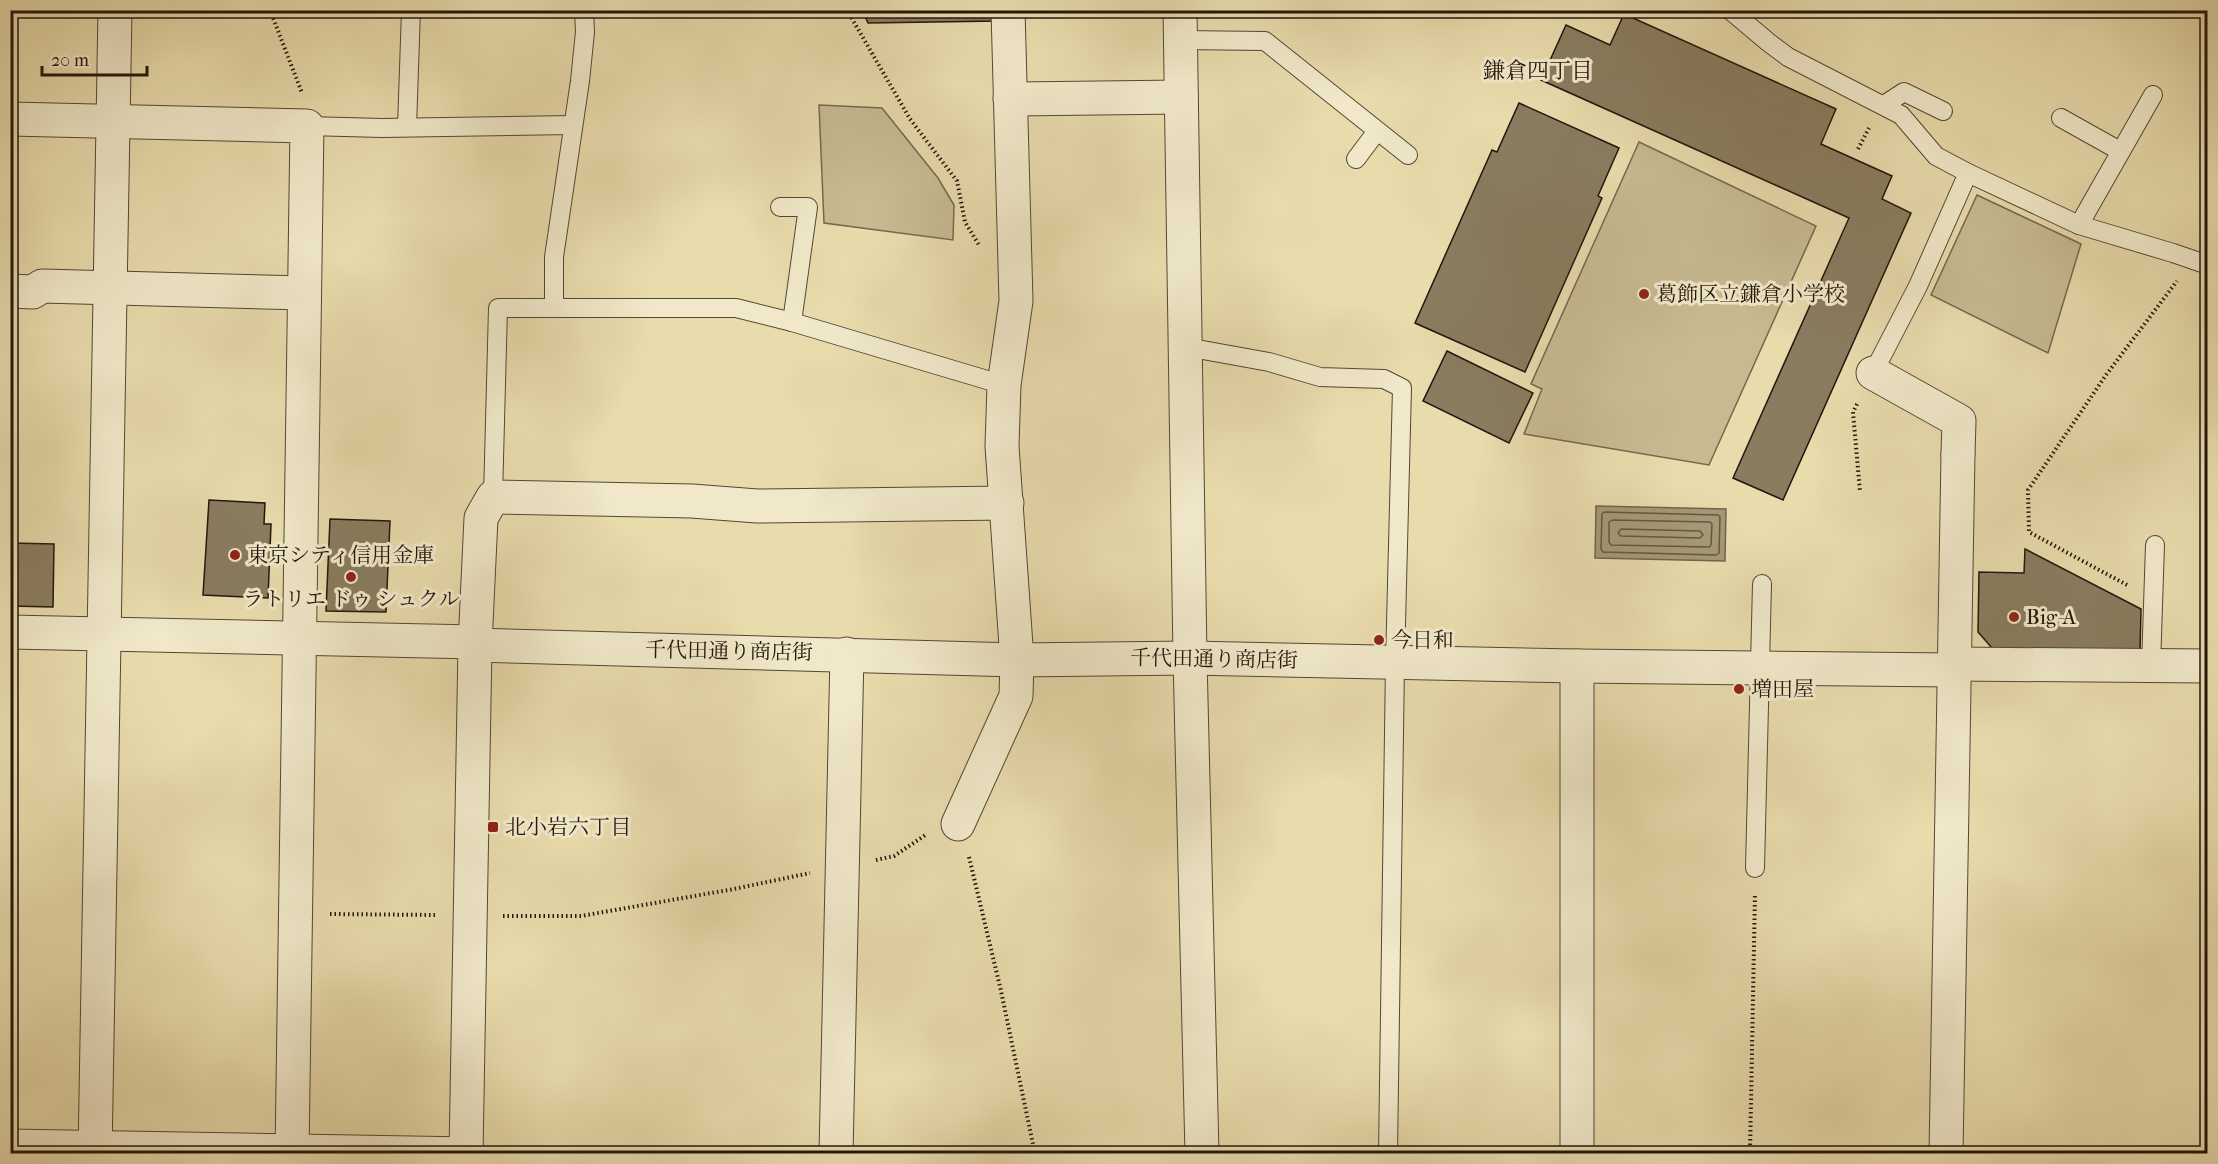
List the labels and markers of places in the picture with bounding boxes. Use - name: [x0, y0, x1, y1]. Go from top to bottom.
- place label: 葛飾区立鎌倉小学校: [1656, 282, 1845, 306]
- marker: 葛飾区立鎌倉小学校: [1637, 287, 1651, 301]
- place label: 東京シティ信用金庫: [247, 543, 434, 567]
- marker: 東京シティ信用金庫: [228, 548, 242, 562]
- marker: ラトリエ ドゥ シュクル: [344, 570, 358, 584]
- place label: ラトリエ ドゥ シュクル: [242, 587, 460, 611]
- place label: Big-A: [2026, 605, 2076, 629]
- marker: Big-A: [2007, 610, 2021, 624]
- place label: 今日和: [1391, 628, 1454, 652]
- marker: 今日和: [1372, 633, 1386, 647]
- place label: 増田屋: [1751, 677, 1814, 701]
- marker: 増田屋: [1732, 682, 1746, 696]
- place label: 北小岩六丁目: [505, 815, 631, 839]
- marker: 北小岩六丁目: [486, 820, 500, 834]

